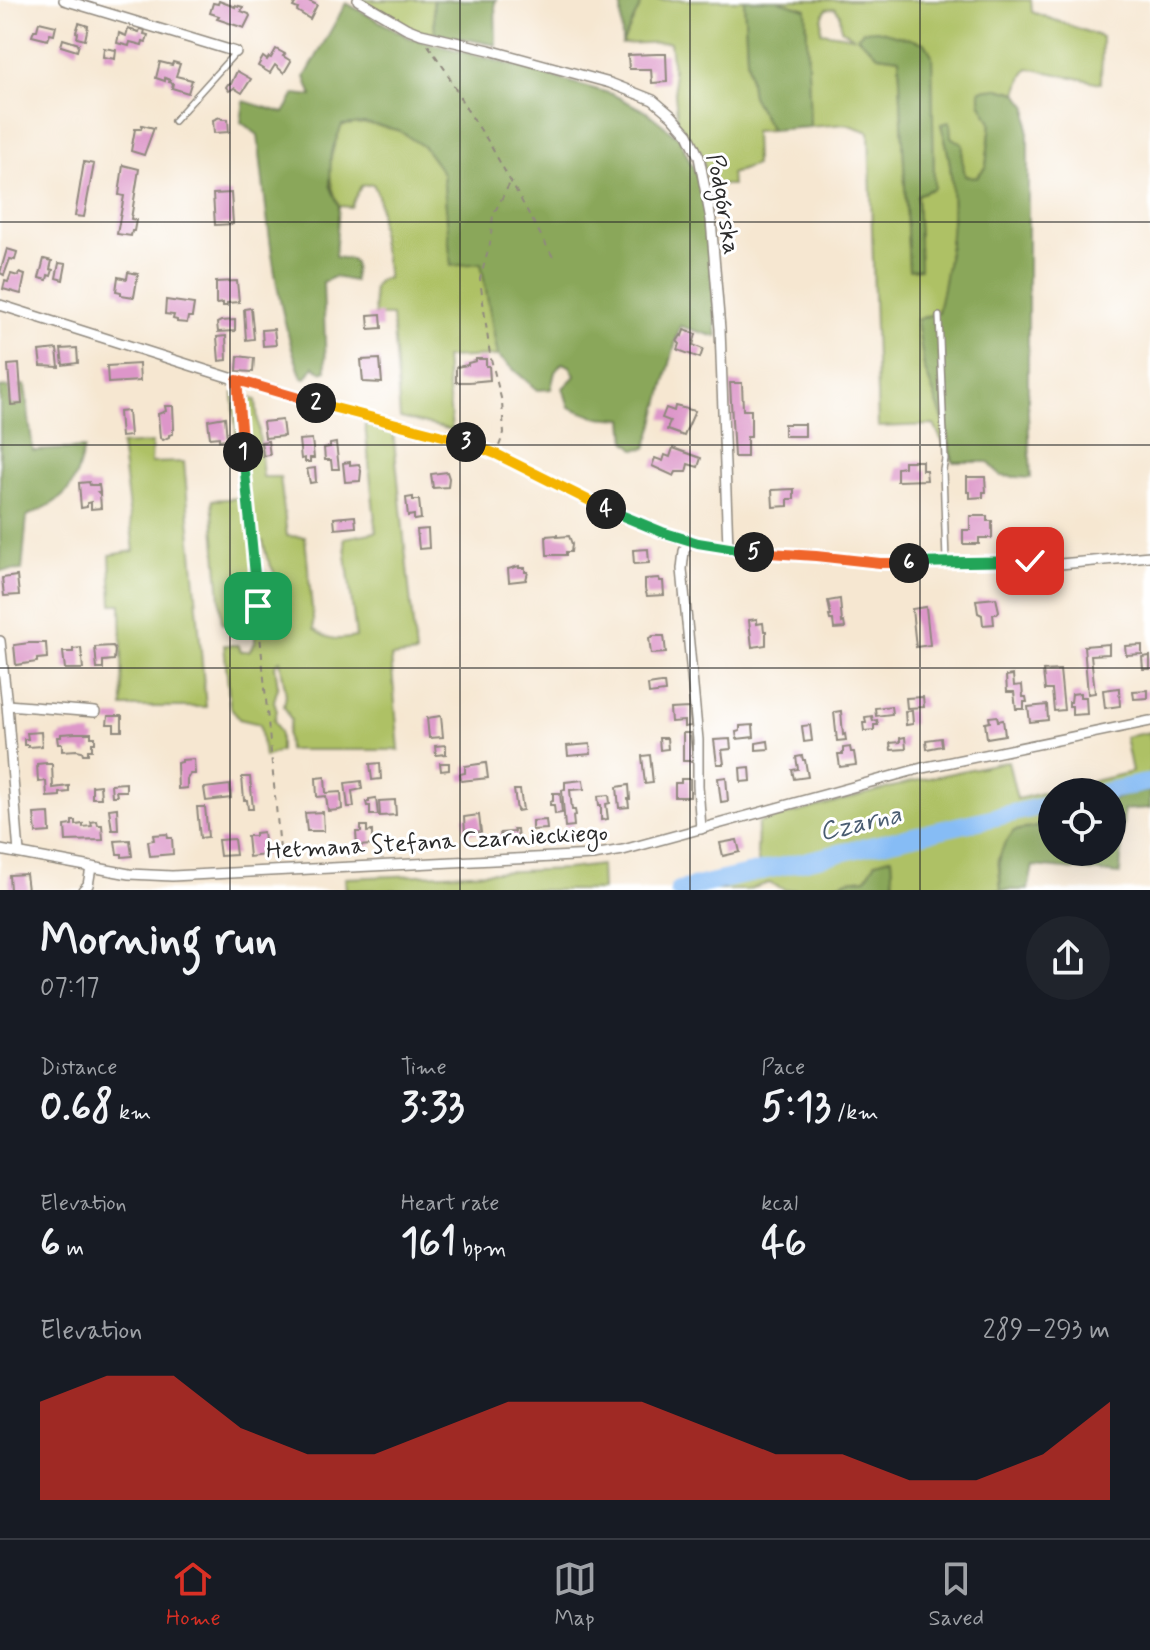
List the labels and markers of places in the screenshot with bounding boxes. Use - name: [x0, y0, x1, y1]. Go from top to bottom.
- pin: 2: [296, 383, 336, 423]
- pin: 3: [446, 422, 486, 462]
- pin: 1: [223, 432, 263, 472]
- pin: 4: [586, 489, 626, 529]
- pin: [996, 527, 1064, 595]
- pin: 5: [734, 532, 774, 572]
- pin: 6: [889, 543, 929, 583]
- pin: [224, 572, 292, 640]

